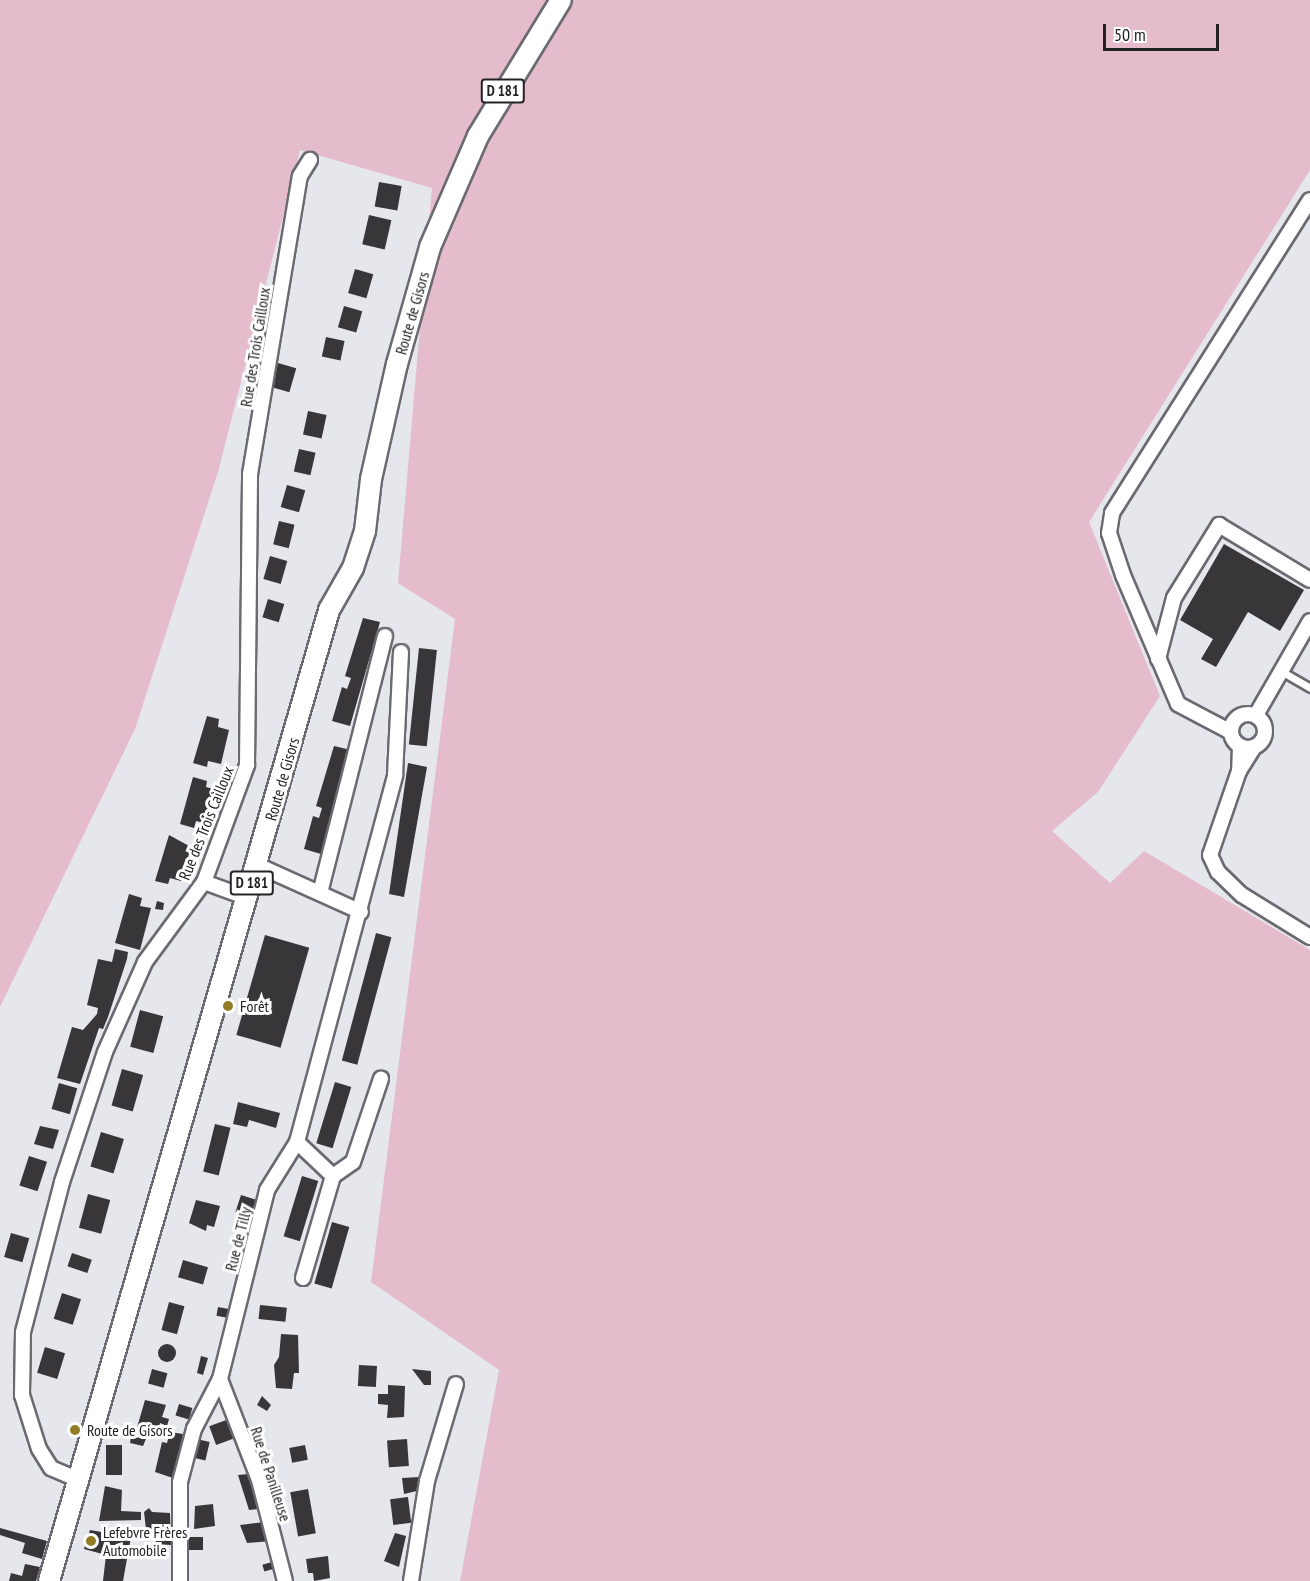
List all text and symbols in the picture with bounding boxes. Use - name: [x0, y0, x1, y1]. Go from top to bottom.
- scale bar: [1106, 12, 1222, 50]
- text: 50 m: [1114, 23, 1146, 46]
- road number: D 181: [480, 79, 526, 103]
- street label: Route de Gisors: [391, 269, 433, 357]
- street label: Rue des Trois Cailloux: [236, 286, 274, 408]
- street label: Route de Gisors: [261, 735, 303, 823]
- street label: Rue des Trois Cailloux: [174, 763, 238, 883]
- road number: D 181: [230, 871, 274, 895]
- place label: Forêt: [240, 996, 269, 1016]
- marker: Forêt: [221, 999, 235, 1013]
- street label: Rue de Tilly: [221, 1205, 255, 1273]
- place label: Route de Gisors: [87, 1420, 173, 1440]
- marker: Route de Gisors: [68, 1423, 82, 1437]
- street label: Rue de Panilleuse: [247, 1424, 295, 1524]
- place label: Lefebvre Frères Automobile: [103, 1522, 188, 1560]
- marker: Lefebvre Frères Automobile: [84, 1534, 98, 1548]

